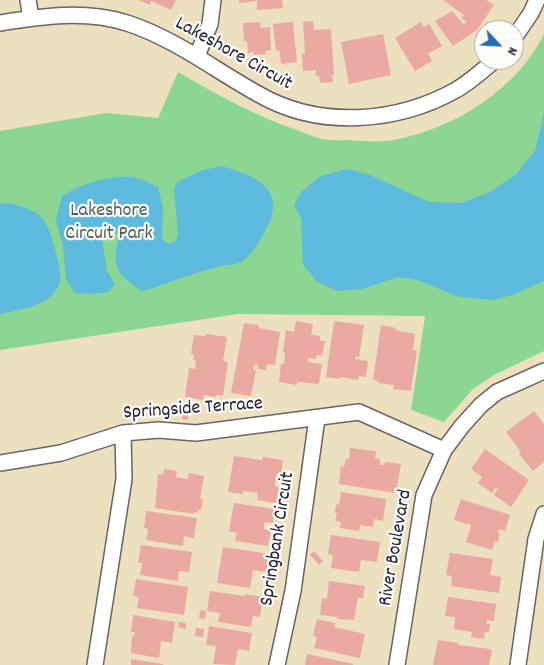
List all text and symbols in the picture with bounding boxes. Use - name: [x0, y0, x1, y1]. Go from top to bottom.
- street label: Lakeshore Circuit: [170, 13, 296, 97]
- north arrow: [474, 20, 524, 70]
- text: N: [501, 44, 522, 58]
- park label: Lakeshore Circuit Park: [65, 200, 153, 247]
- street label: Springside Terrace: [122, 393, 264, 427]
- street label: Springbank Circuit: [257, 470, 301, 608]
- street label: River Boulevard: [375, 488, 419, 608]

